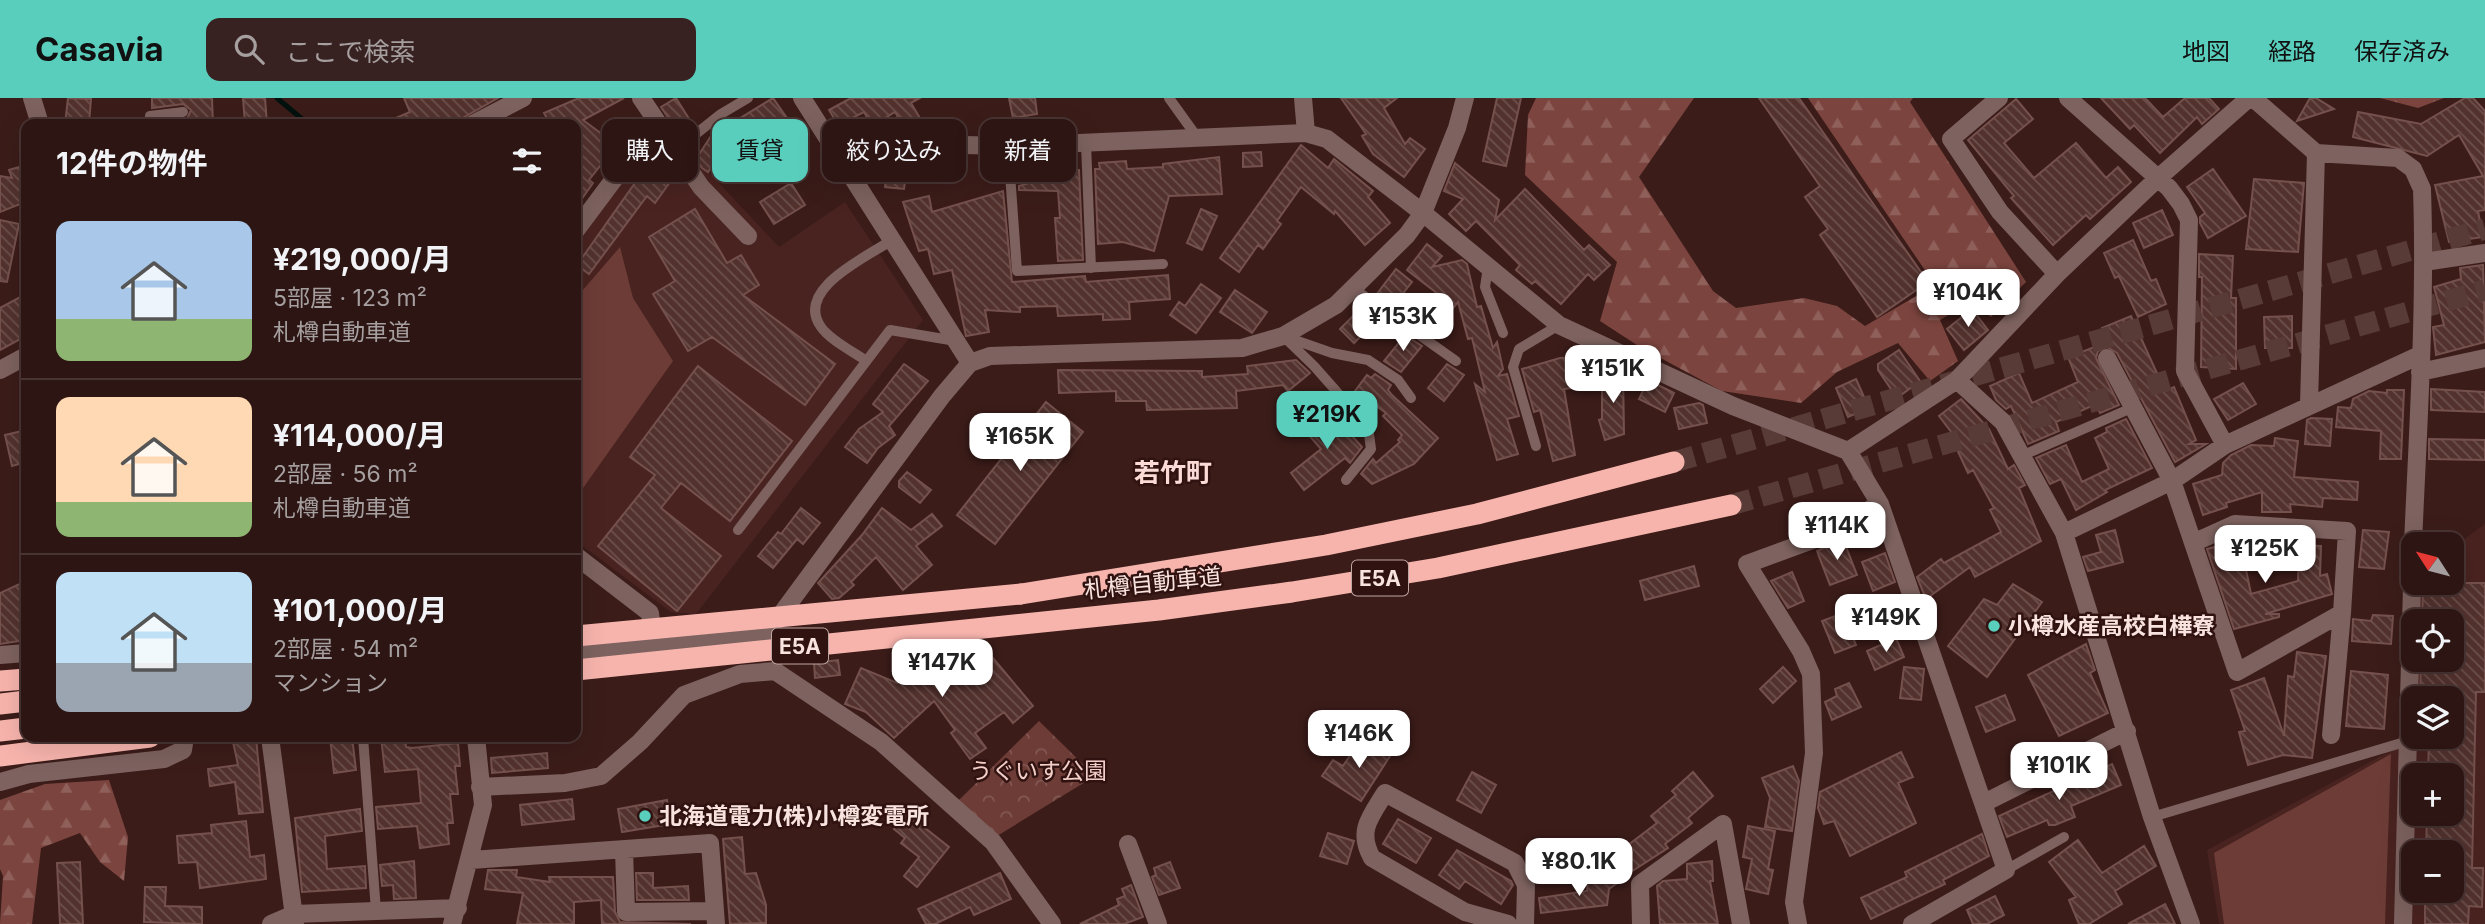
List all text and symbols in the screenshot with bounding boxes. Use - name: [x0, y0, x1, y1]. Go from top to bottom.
- search box: [206, 18, 696, 81]
- text: Casavia: [35, 29, 164, 69]
- icon: search: [230, 30, 268, 68]
- text: ここで検索: [286, 36, 416, 67]
- text: 地図: [2182, 37, 2230, 66]
- text: 経路: [2268, 37, 2316, 66]
- text: 保存済み: [2354, 37, 2450, 66]
- chip: 購入: [602, 119, 698, 182]
- chip: 賃貸: [712, 119, 808, 182]
- chip: 絞り込み: [822, 119, 966, 182]
- chip: 新着: [980, 119, 1076, 182]
- icon: filters: [508, 142, 546, 180]
- text: 12件の物件: [56, 145, 208, 181]
- text: ¥219,000/月: [273, 241, 452, 277]
- icon: home: [112, 249, 196, 333]
- pin: ¥104K: [1919, 270, 2017, 329]
- text: ¥104K: [1933, 278, 2003, 306]
- text: 5部屋 · 123 m²: [273, 284, 427, 312]
- pin: ¥153K: [1354, 294, 1452, 353]
- text: ¥153K: [1368, 302, 1438, 330]
- text: 札樽自動車道: [273, 318, 411, 346]
- pin: ¥151K: [1564, 345, 1662, 405]
- text: ¥151K: [1581, 354, 1645, 382]
- pin: ¥219K: [1278, 392, 1376, 451]
- text: ¥219K: [1293, 400, 1362, 428]
- pin: ¥165K: [971, 414, 1069, 473]
- text: ¥114,000/月: [273, 417, 447, 453]
- text: ¥165K: [985, 422, 1055, 450]
- icon: home: [112, 425, 196, 509]
- district label: 若竹町: [1134, 457, 1212, 488]
- text: 2部屋 · 56 m²: [273, 460, 418, 488]
- text: 札樽自動車道: [273, 494, 411, 522]
- pin: ¥114K: [1788, 503, 1886, 562]
- text: ¥114K: [1804, 511, 1870, 539]
- pin: ¥125K: [2216, 526, 2314, 585]
- north arrow: [2401, 532, 2464, 595]
- map controls: [2401, 532, 2464, 903]
- text: ¥125K: [2231, 534, 2299, 562]
- road number: E5A: [1352, 560, 1408, 596]
- street label: 札樽自動車道: [1083, 562, 1223, 604]
- text: ¥101,000/月: [273, 592, 448, 628]
- pin: ¥149K: [1837, 594, 1935, 654]
- icon: home: [112, 600, 196, 684]
- text: ¥149K: [1851, 603, 1921, 631]
- button: locate: [2401, 609, 2464, 672]
- place label: 小樽水産高校白樺寮: [2008, 612, 2215, 640]
- marker: 小樽水産高校白樺寮: [1986, 618, 2002, 634]
- road number: E5A: [772, 628, 828, 664]
- text: 2部屋 · 54 m²: [273, 635, 418, 663]
- pin: ¥147K: [893, 640, 991, 699]
- text: ¥147K: [908, 648, 976, 676]
- text: マンション: [273, 669, 388, 697]
- button: layers: [2401, 686, 2464, 749]
- pin: ¥146K: [1310, 710, 1408, 770]
- text: ¥146K: [1324, 719, 1394, 747]
- pin: ¥101K: [2010, 742, 2108, 802]
- text: ¥101K: [2026, 751, 2092, 779]
- park label: うぐいす公園: [969, 757, 1107, 785]
- button: +: [2401, 763, 2464, 826]
- place label: 北海道電力(株)小樽変電所: [659, 802, 929, 830]
- marker: 北海道電力(株)小樽変電所: [637, 808, 653, 824]
- pin: ¥80.1K: [1522, 838, 1636, 898]
- button: −: [2401, 840, 2464, 903]
- text: ¥80.1K: [1542, 847, 1617, 875]

